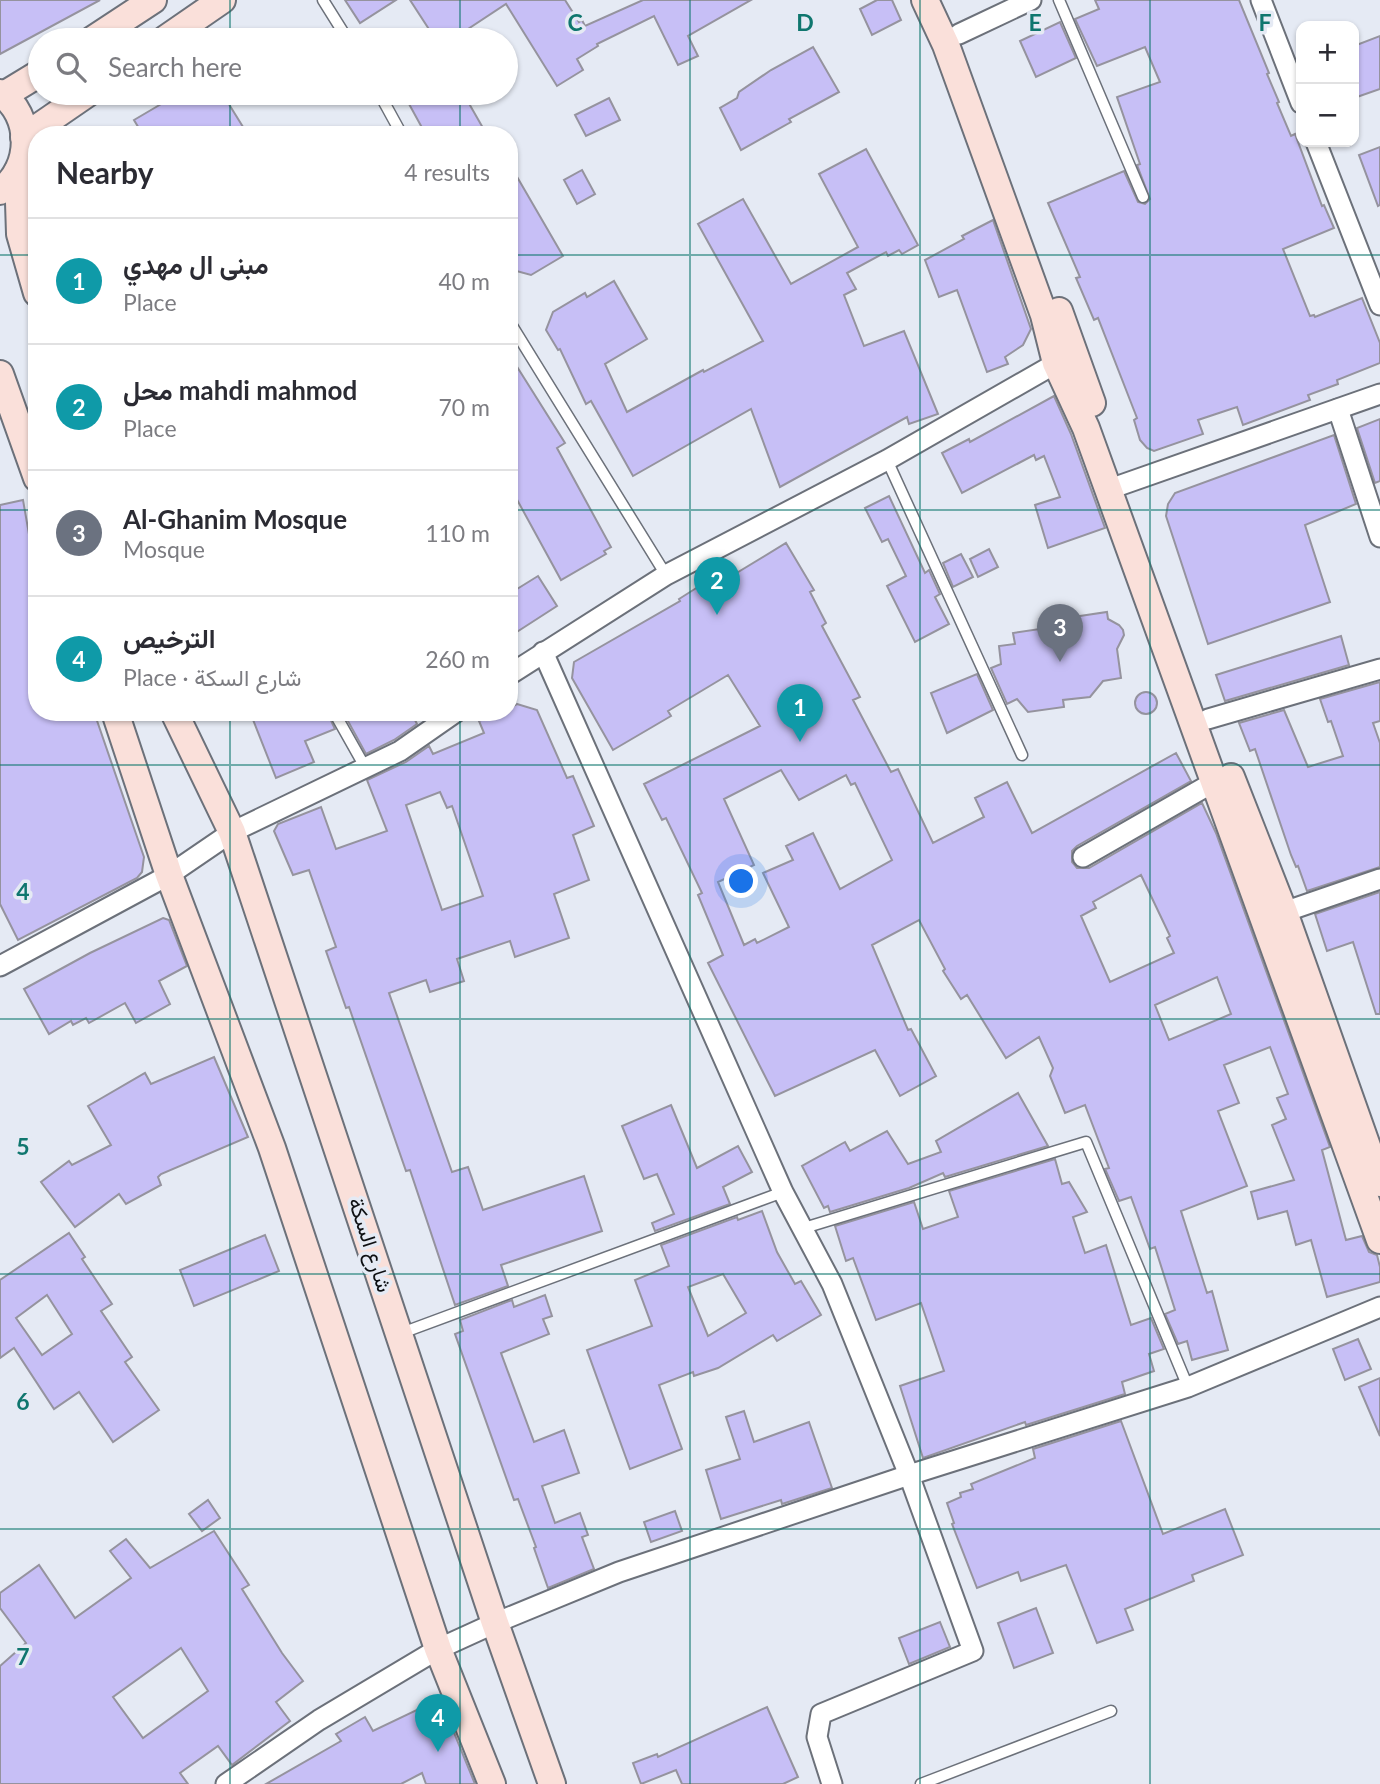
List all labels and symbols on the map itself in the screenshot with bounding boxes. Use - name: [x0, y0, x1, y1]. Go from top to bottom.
- text: C: [567, 8, 583, 36]
- text: D: [796, 8, 814, 36]
- text: E: [1028, 8, 1042, 36]
- text: F: [1258, 8, 1272, 36]
- pin: 2: [694, 557, 740, 615]
- pin: 3: [1037, 604, 1083, 662]
- pin: 1: [777, 684, 823, 742]
- your location: [724, 864, 758, 898]
- text: 4: [16, 877, 30, 905]
- text: 5: [16, 1132, 30, 1160]
- street label: شارع السكة: [342, 1194, 398, 1296]
- text: 6: [16, 1387, 30, 1415]
- text: 7: [16, 1642, 30, 1670]
- pin: 4: [415, 1694, 461, 1752]

